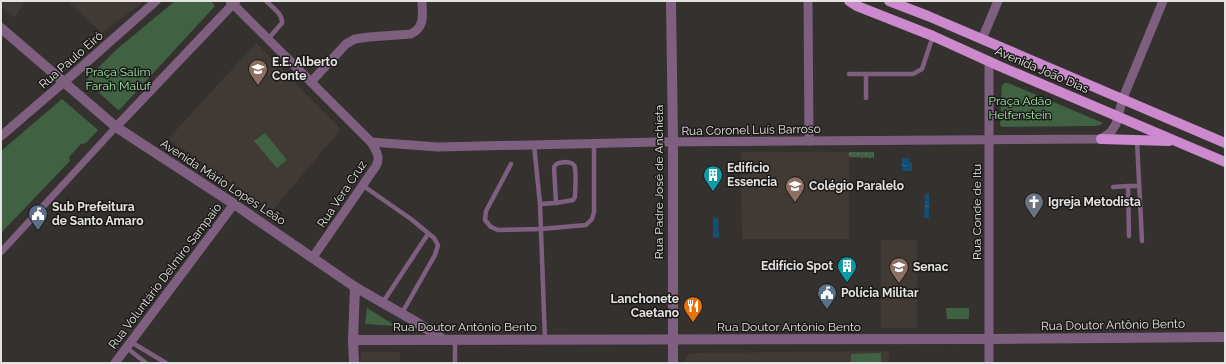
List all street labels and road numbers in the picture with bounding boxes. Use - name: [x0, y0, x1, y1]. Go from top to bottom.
- street label: Rua Paulo Eiró: [36, 28, 106, 92]
- street label: Avenida João Dias: [993, 44, 1091, 96]
- street label: Rua Padre José de Anchieta: [652, 105, 666, 259]
- street label: Rua Coronel Luís Barroso: [681, 122, 821, 138]
- street label: Avenida Mário Lopes Leão: [158, 136, 288, 228]
- street label: Rua Vera Cruz: [314, 158, 370, 230]
- street label: Rua Conde de Itu: [970, 164, 984, 260]
- street label: Rua Voluntário Delmiro Sampaio: [106, 200, 224, 352]
- street label: Rua Doutor Antônio Bento: [1041, 317, 1185, 333]
- street label: Rua Doutor Antônio Bento: [393, 320, 537, 334]
- street label: Rua Doutor Antônio Bento: [717, 320, 861, 334]

